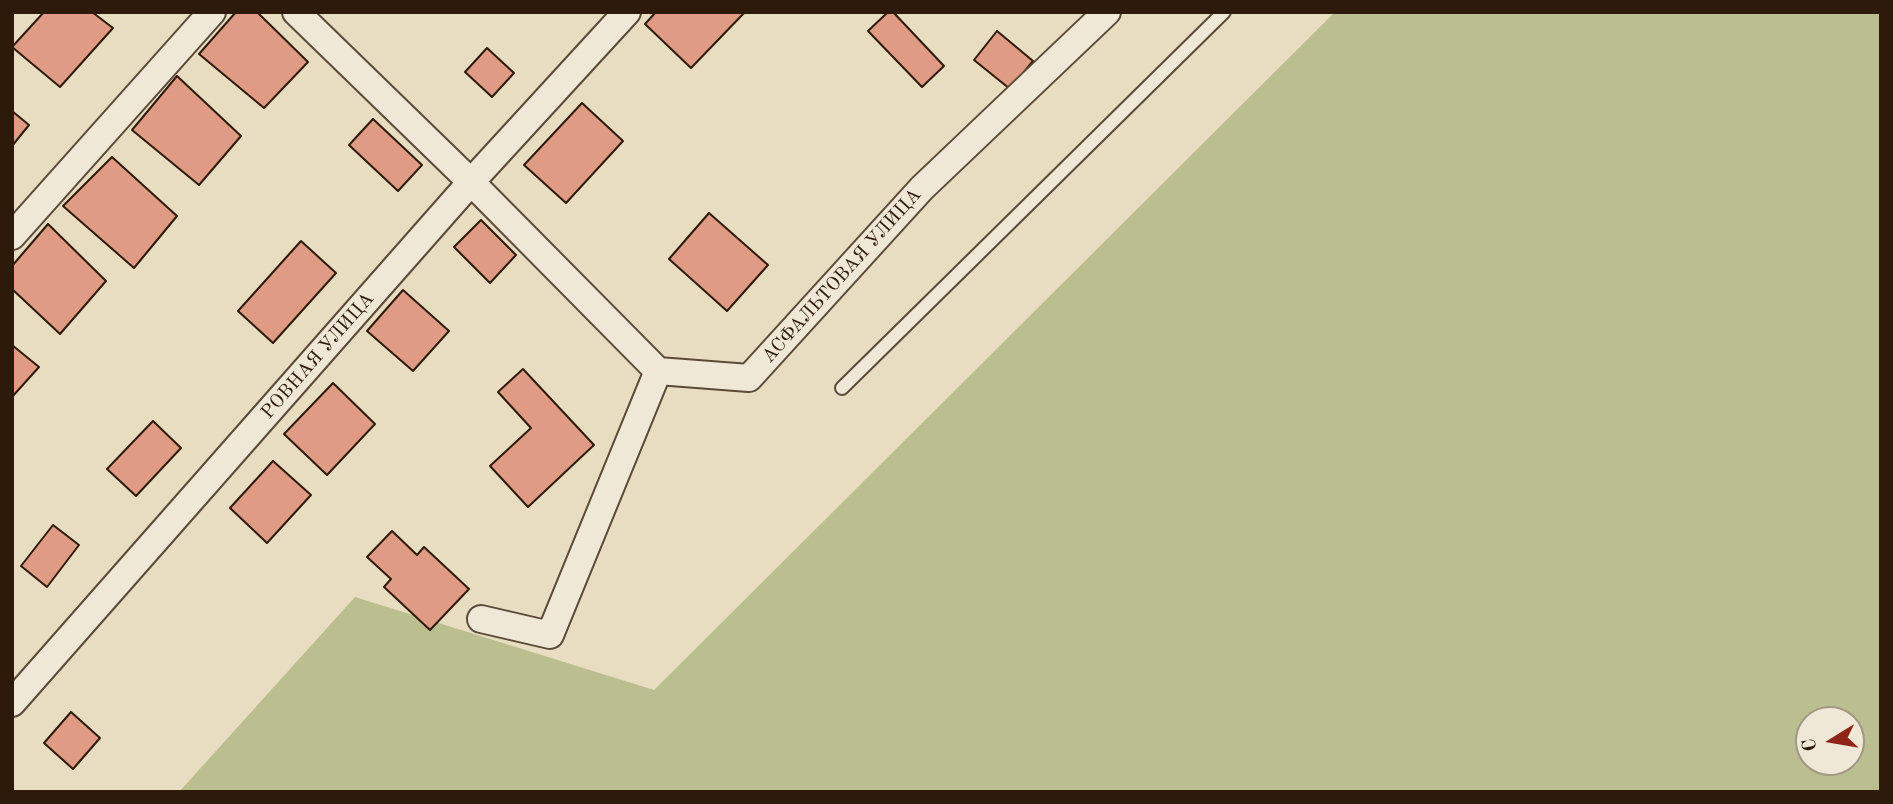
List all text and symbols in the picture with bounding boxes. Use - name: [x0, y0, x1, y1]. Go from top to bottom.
- street label: АСФАЛЬТОВАЯ УЛИЦА: [757, 184, 927, 368]
- street label: РОВНАЯ УЛИЦА: [257, 288, 379, 424]
- north arrow: [1795, 706, 1865, 776]
- text: С: [1800, 737, 1821, 753]

